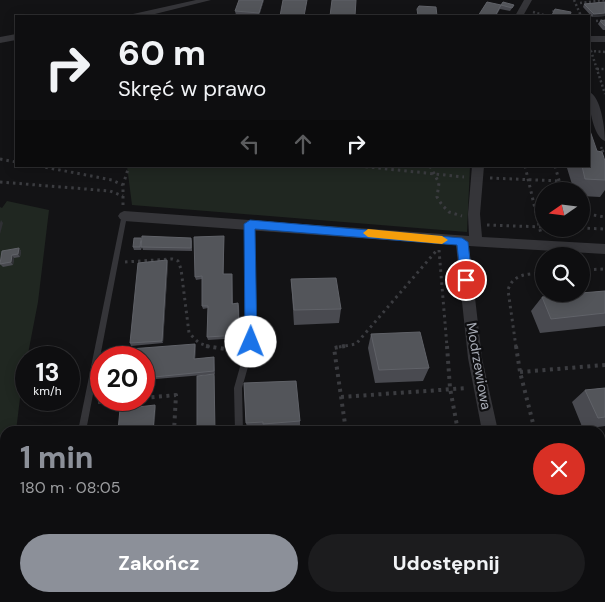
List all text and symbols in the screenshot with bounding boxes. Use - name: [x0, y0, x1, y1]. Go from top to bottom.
- text: 60 m: [118, 30, 206, 76]
- icon: right: [35, 35, 100, 100]
- text: Skręć w prawo: [118, 74, 266, 103]
- icon: left: [236, 130, 264, 158]
- icon: ahead: [289, 130, 317, 158]
- icon: right: [342, 130, 370, 158]
- north arrow: [535, 182, 590, 238]
- map controls: [535, 182, 590, 302]
- button: search: [535, 247, 590, 302]
- pin: [445, 259, 487, 301]
- icon: arrive: [452, 266, 480, 294]
- position arrow: [224, 315, 276, 367]
- street label: Modrzewiowa: [462, 321, 496, 411]
- speed limit sign: 20: [90, 346, 155, 411]
- text: 13: [35, 356, 60, 389]
- text: km/h: [33, 383, 62, 399]
- text: 1 min: [20, 438, 93, 477]
- button: close: [533, 443, 585, 495]
- text: 180 m · 08:05: [20, 477, 120, 498]
- button: Zakończ: [20, 534, 298, 592]
- button: Udostępnij: [308, 534, 585, 592]

